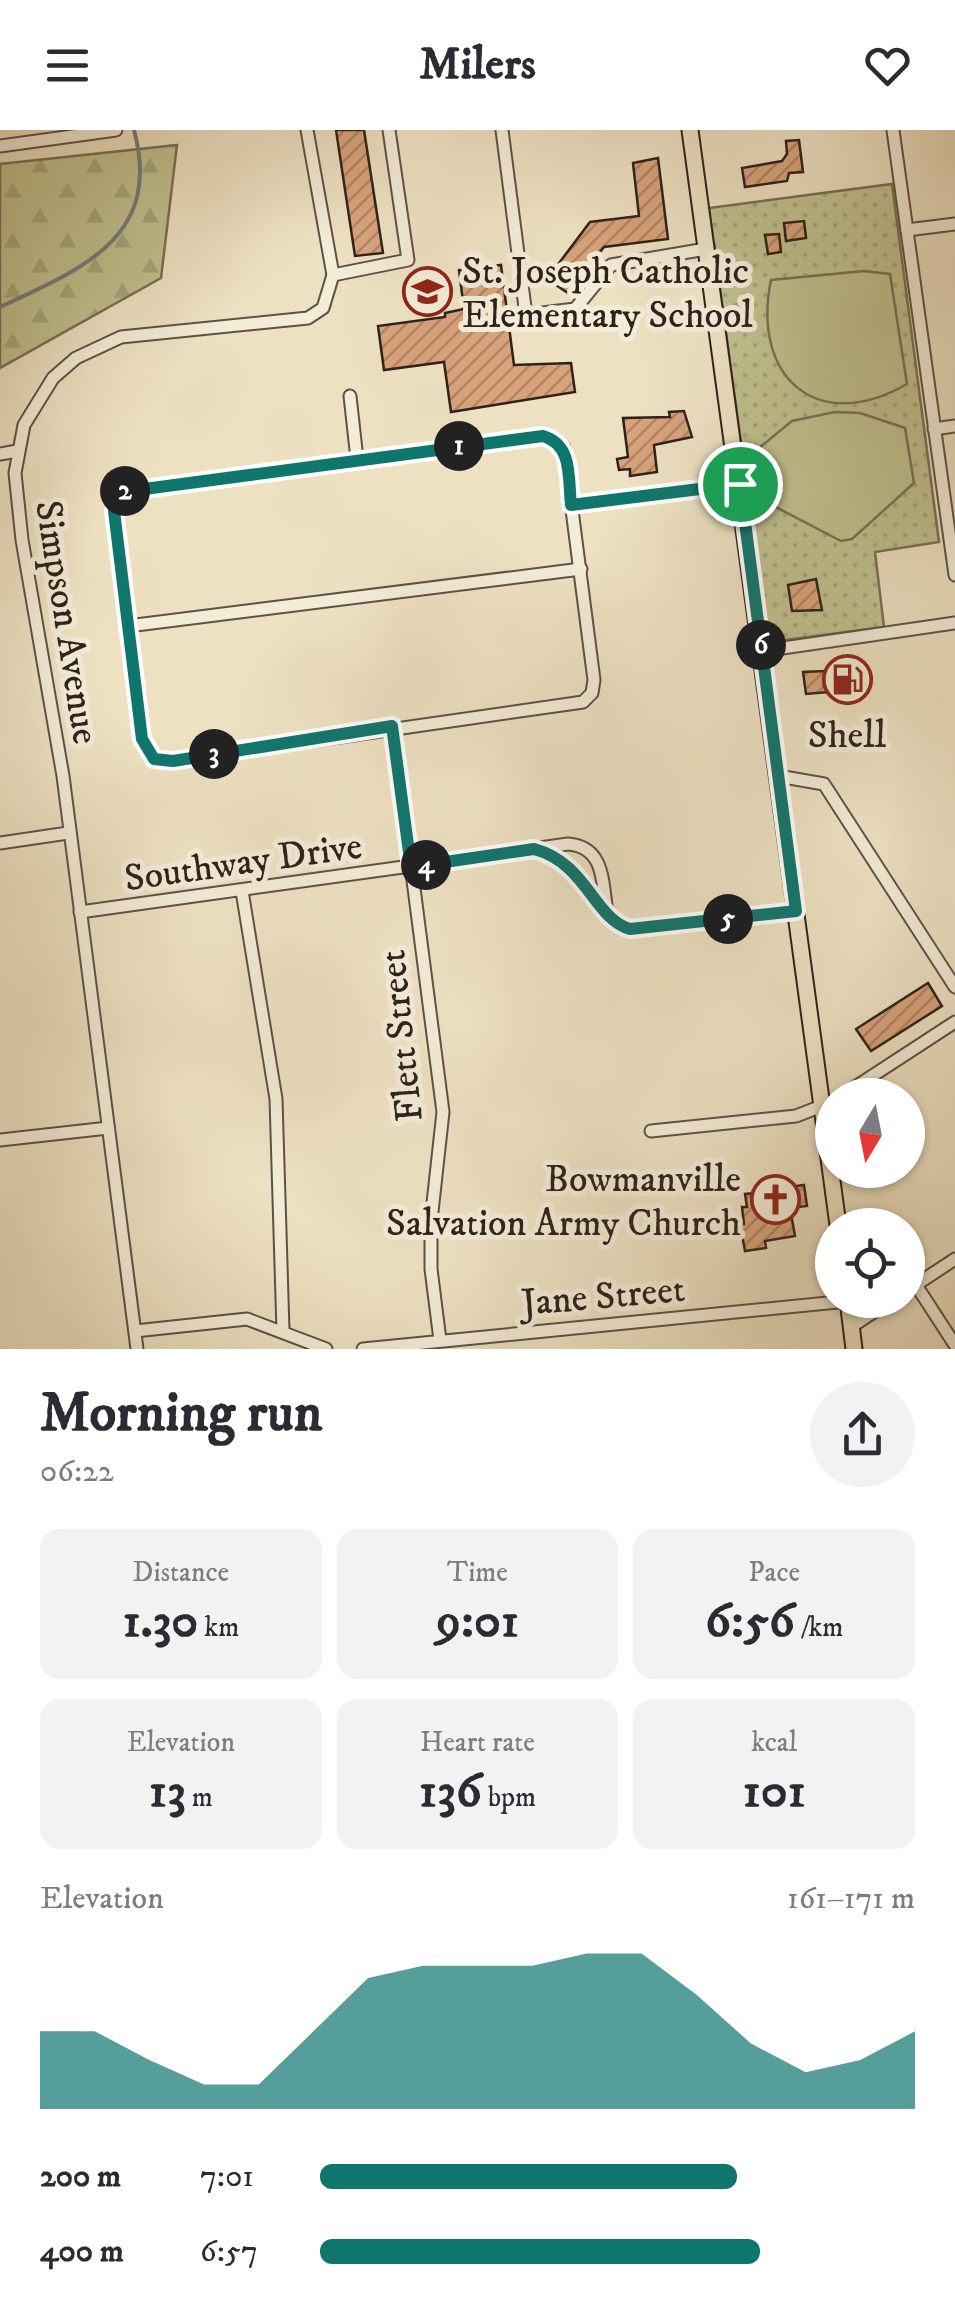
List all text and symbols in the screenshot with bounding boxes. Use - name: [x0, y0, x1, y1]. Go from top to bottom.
- text: Milers: [419, 37, 536, 93]
- icon: menu: [40, 38, 95, 93]
- icon: heart: [860, 38, 915, 93]
- place label: St. Joseph Catholic Elementary School: [462, 248, 753, 340]
- school or university icon: St. Joseph Catholic Elementary School: [401, 266, 453, 318]
- pin: 1: [434, 421, 484, 471]
- text: 1: [454, 428, 464, 463]
- pin: [698, 442, 783, 527]
- icon: arrive: [713, 457, 768, 512]
- pin: 2: [100, 466, 150, 516]
- text: 2: [118, 473, 132, 508]
- street label: Simpson Avenue: [23, 497, 109, 748]
- pin: 6: [736, 620, 786, 670]
- text: 6: [754, 627, 768, 662]
- fuel station icon: Shell: [821, 654, 873, 706]
- place label: Shell: [808, 712, 887, 760]
- pin: 3: [189, 729, 239, 779]
- text: 3: [209, 736, 219, 771]
- street label: Southway Drive: [121, 823, 365, 903]
- pin: 4: [401, 840, 451, 890]
- text: 4: [418, 847, 434, 882]
- pin: 5: [703, 894, 753, 944]
- text: 5: [721, 901, 735, 936]
- street label: Flett Street: [369, 947, 435, 1124]
- north arrow: [815, 1078, 925, 1188]
- map controls: [815, 1078, 925, 1318]
- place label: Bowmanville Salvation Army Church: [386, 1156, 741, 1248]
- church icon: Bowmanville Salvation Army Church: [750, 1174, 802, 1226]
- button: locate: [815, 1208, 925, 1318]
- street label: Jane Street: [516, 1266, 687, 1328]
- text: Morning run: [40, 1380, 322, 1449]
- button: share: [810, 1382, 915, 1487]
- text: 06:22: [40, 1452, 114, 1492]
- text: Distance: [133, 1555, 229, 1590]
- text: Time: [447, 1555, 508, 1590]
- text: Pace: [748, 1555, 800, 1590]
- text: 1.30: [122, 1590, 198, 1653]
- text: 9:01: [436, 1590, 519, 1653]
- text: 6:56: [705, 1590, 795, 1653]
- text: km: [198, 1610, 239, 1645]
- text: /km: [795, 1610, 843, 1645]
- text: Elevation: [127, 1725, 235, 1760]
- text: Heart rate: [420, 1725, 535, 1760]
- text: kcal: [751, 1725, 797, 1760]
- text: 13: [149, 1760, 186, 1823]
- text: 136: [419, 1760, 482, 1823]
- text: 101: [743, 1760, 806, 1823]
- text: m: [186, 1780, 213, 1815]
- text: bpm: [482, 1780, 536, 1815]
- text: Elevation: [40, 1879, 164, 1919]
- text: 161–171 m: [787, 1879, 915, 1919]
- text: 200 m: [40, 2157, 121, 2197]
- text: 7:01: [200, 2157, 254, 2197]
- text: 400 m: [40, 2232, 124, 2272]
- text: 6:57: [200, 2232, 258, 2272]

